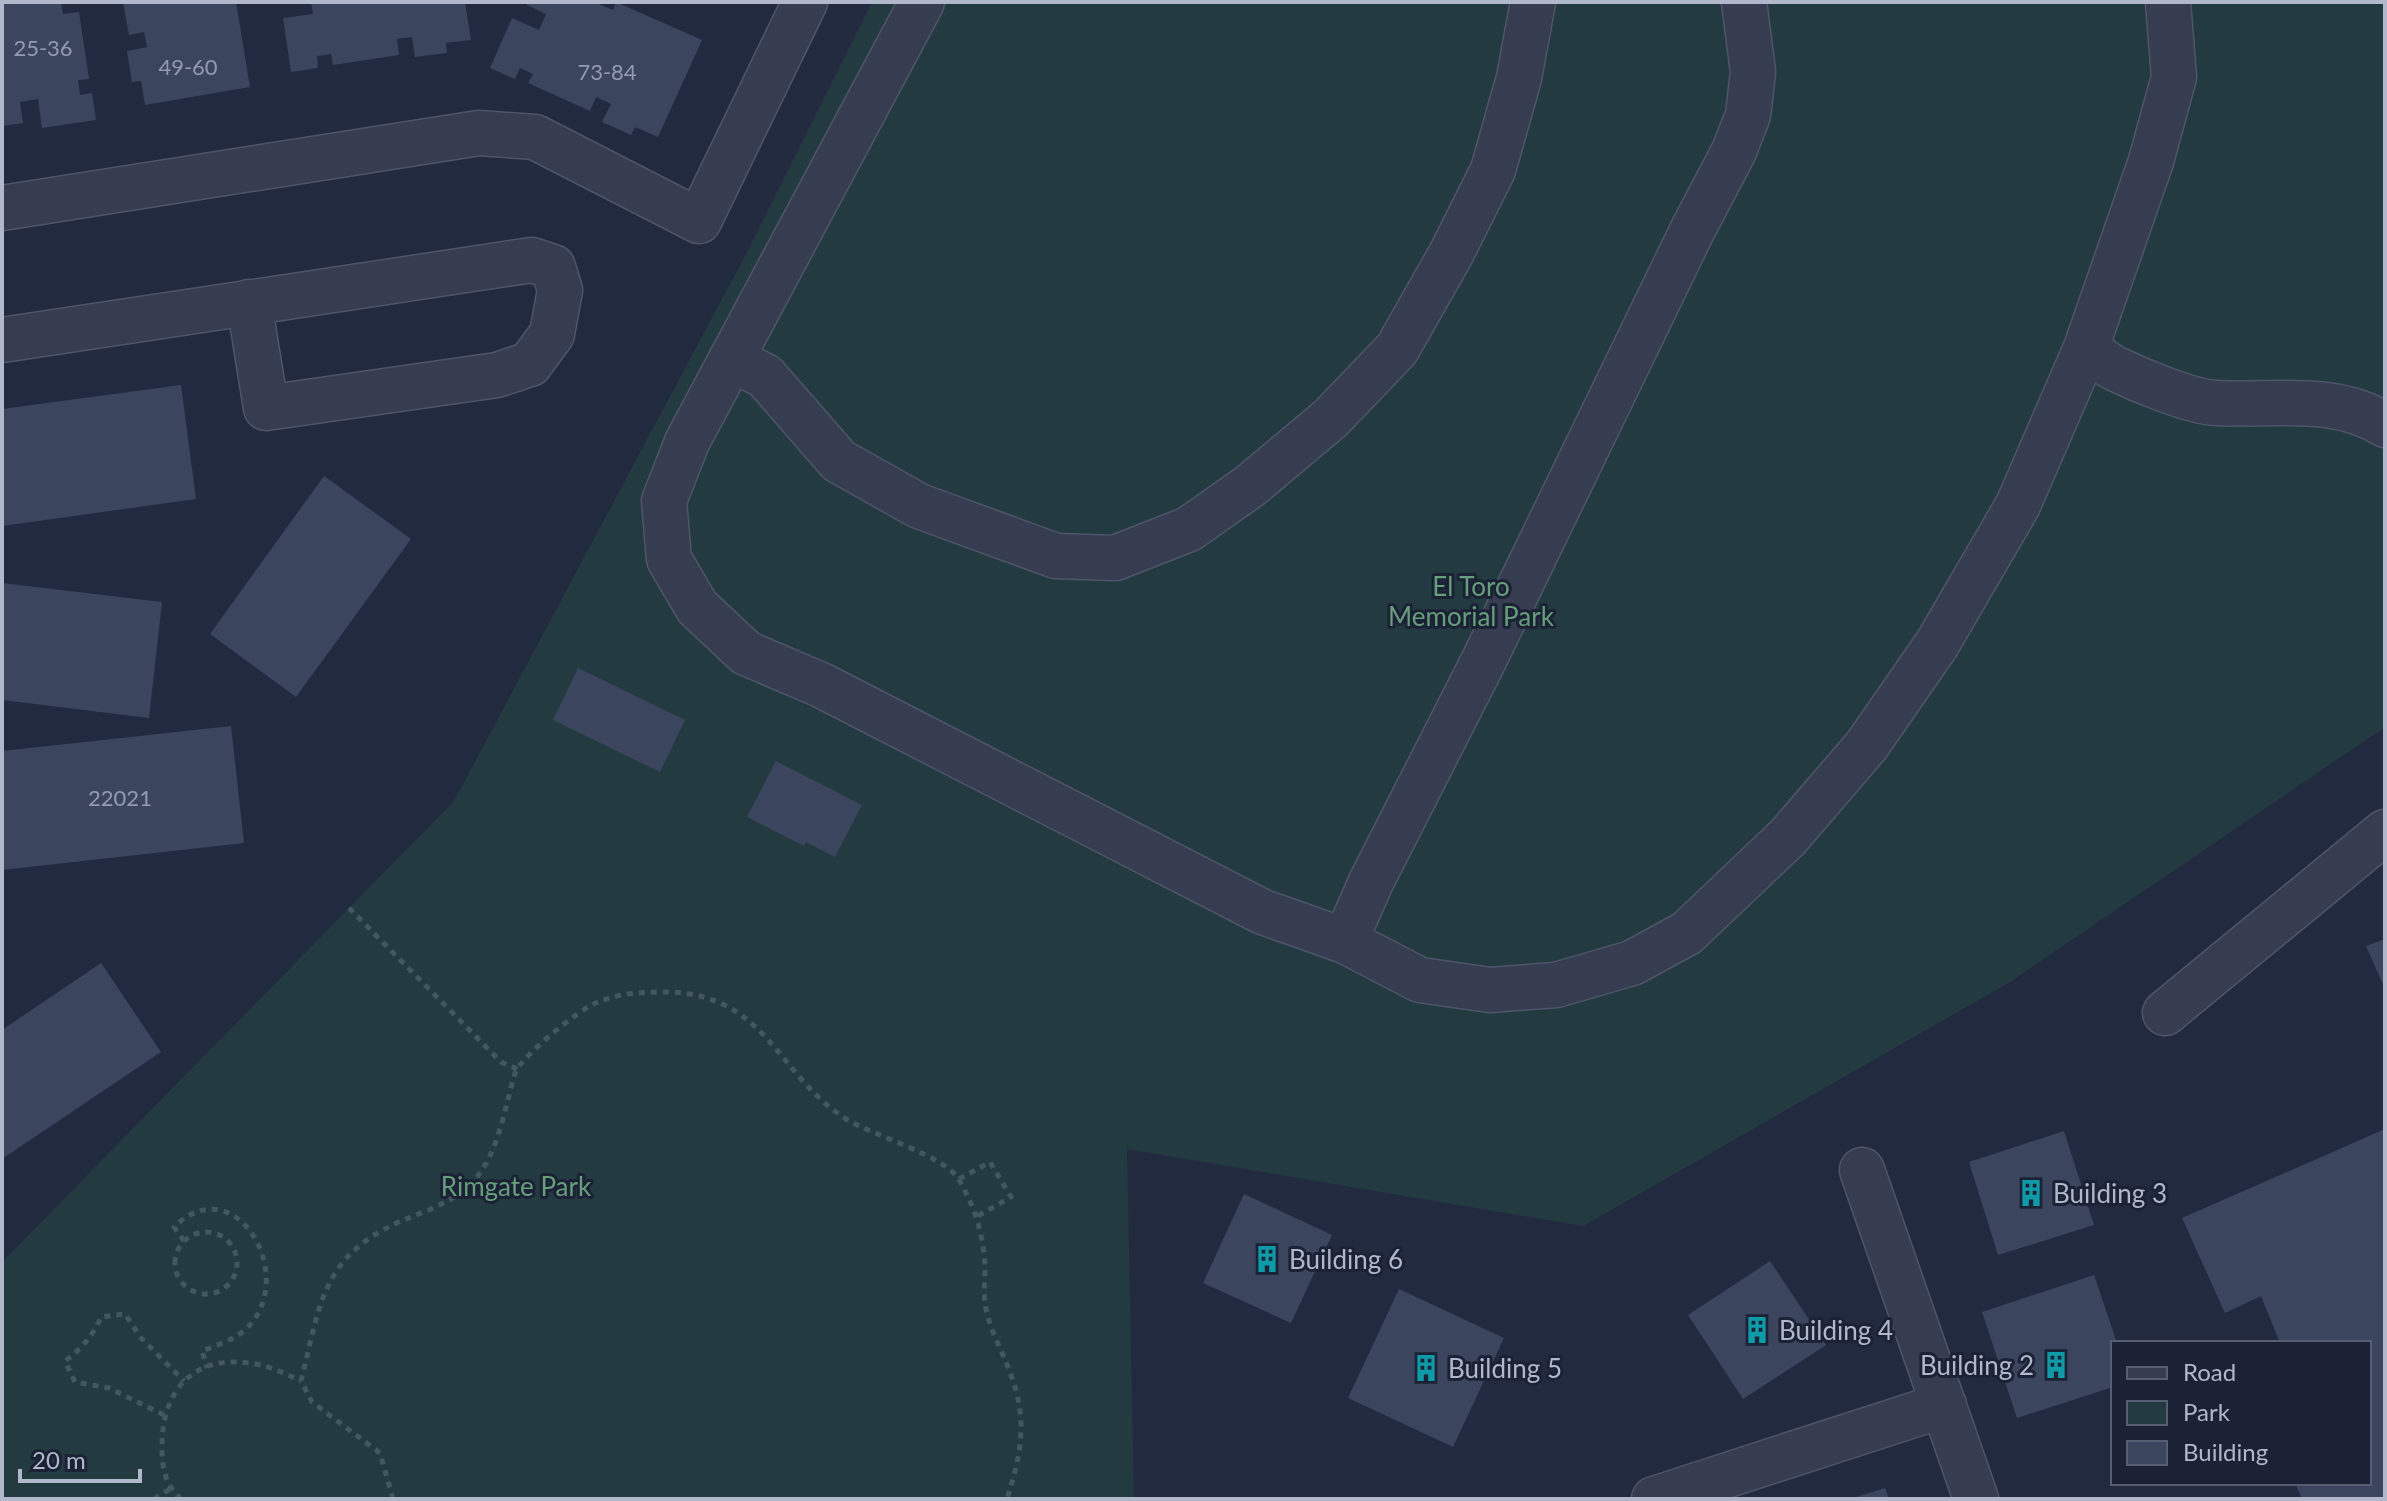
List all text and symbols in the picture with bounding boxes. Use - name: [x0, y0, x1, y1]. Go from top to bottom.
- house number: 25-36: [13, 34, 73, 61]
- house number: 49-60: [158, 53, 218, 80]
- house number: 73-84: [577, 58, 637, 85]
- park label: El Toro Memorial Park: [1388, 570, 1555, 632]
- house number: 22021: [88, 784, 152, 811]
- park label: Rimgate Park: [441, 1170, 592, 1202]
- place label: Building 3: [2053, 1177, 2167, 1209]
- building icon: Building 3: [2016, 1178, 2046, 1208]
- place label: Building 6: [1289, 1243, 1403, 1275]
- building icon: Building 6: [1252, 1244, 1282, 1274]
- place label: Building 4: [1779, 1314, 1893, 1346]
- building icon: Building 4: [1742, 1315, 1772, 1345]
- legend: [2111, 1341, 2371, 1485]
- place label: Building 2: [1920, 1349, 2034, 1381]
- building icon: Building 2: [2041, 1350, 2071, 1380]
- place label: Building 5: [1448, 1352, 1562, 1384]
- building icon: Building 5: [1411, 1353, 1441, 1383]
- text: Road: [2183, 1357, 2236, 1386]
- text: Park: [2183, 1397, 2231, 1426]
- scale bar: [20, 1433, 140, 1483]
- text: Building: [2183, 1437, 2268, 1466]
- text: 20 m: [32, 1445, 86, 1474]

